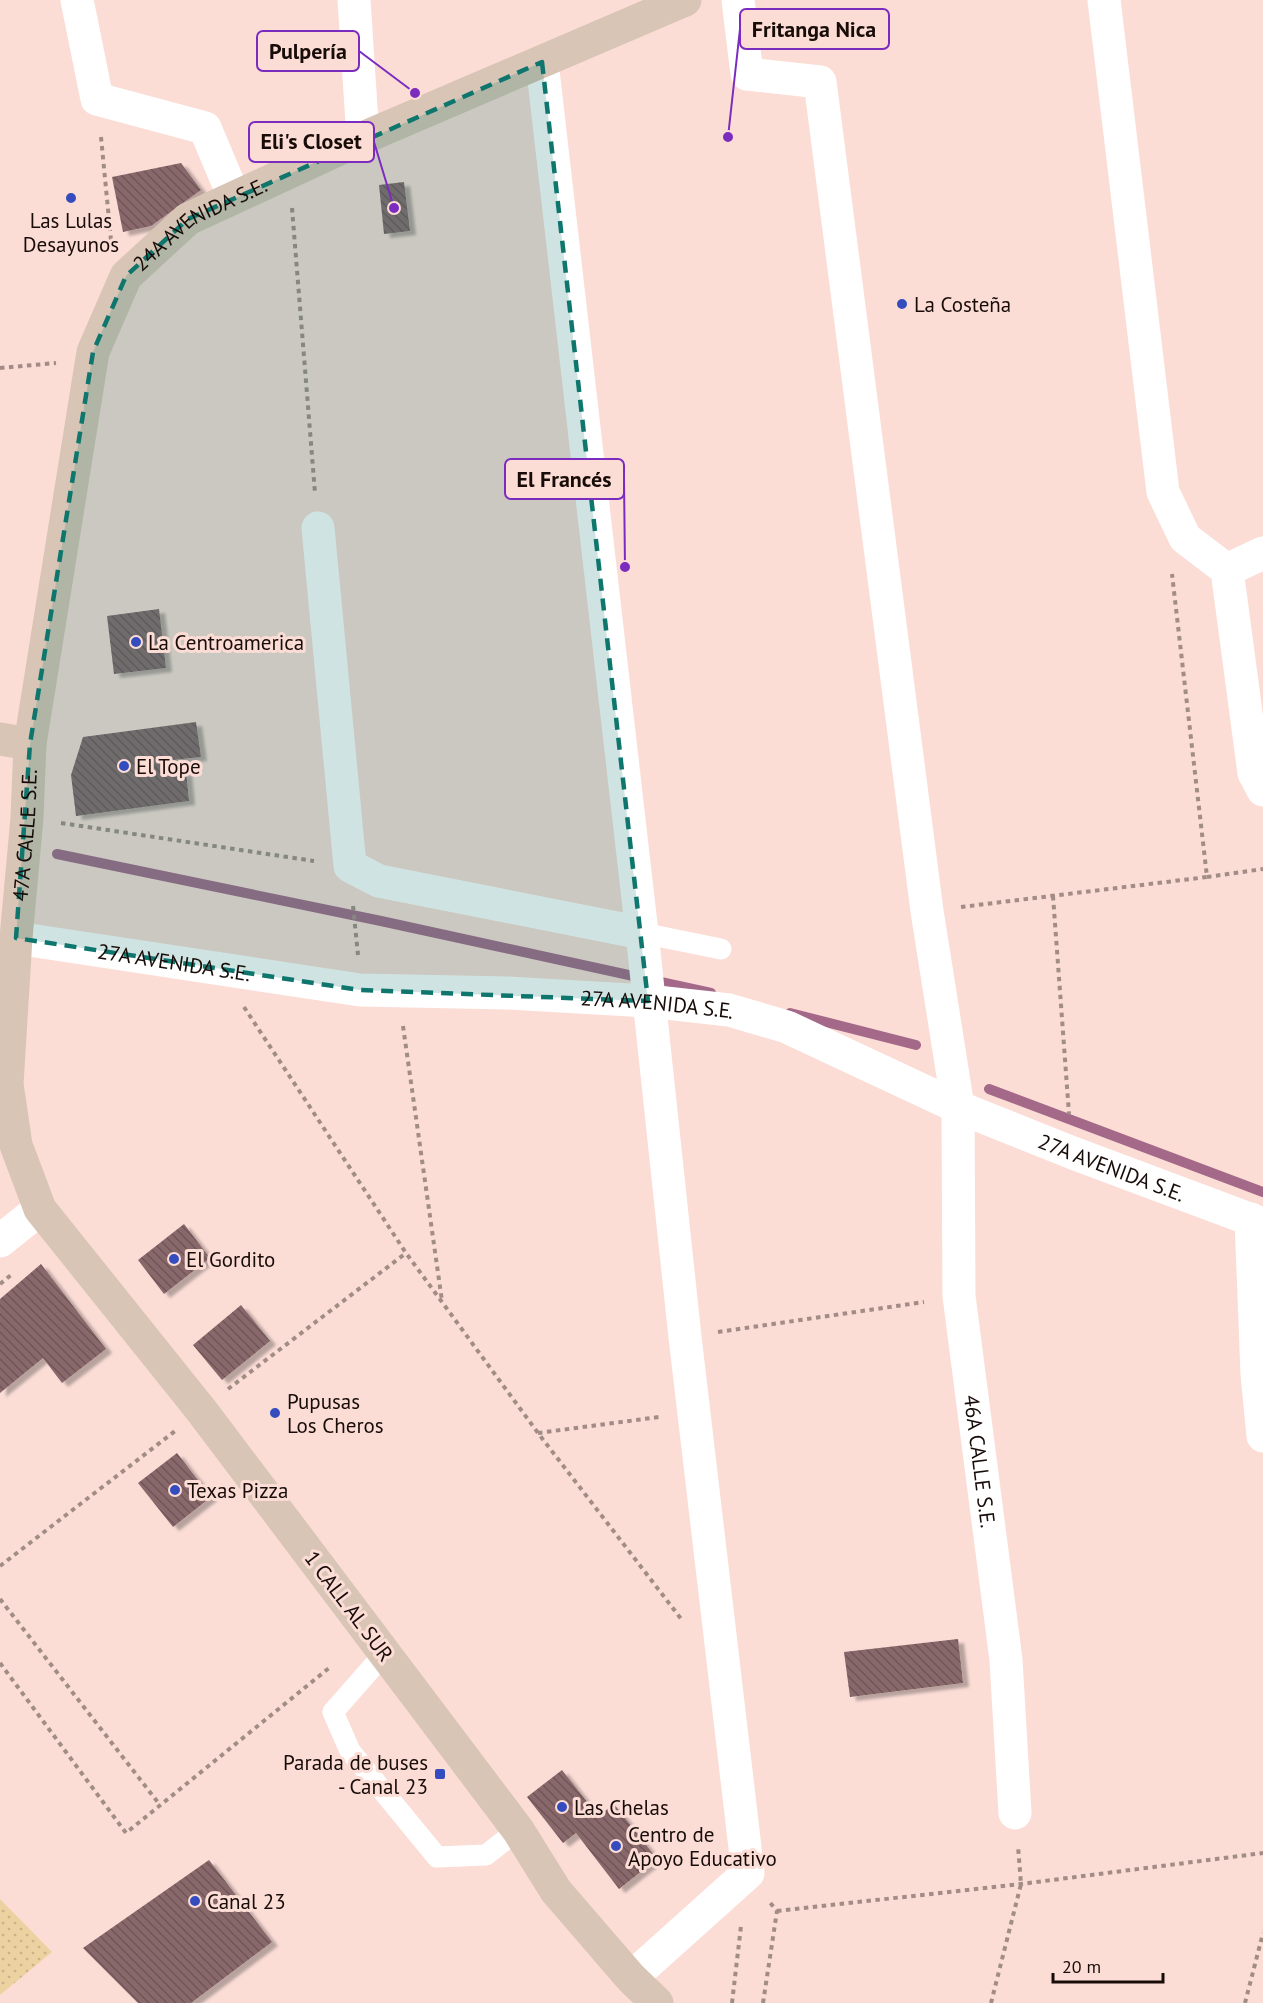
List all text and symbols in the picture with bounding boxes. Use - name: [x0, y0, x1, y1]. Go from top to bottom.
- callout: Fritanga Nica: [740, 9, 889, 49]
- text: Fritanga Nica: [752, 15, 876, 43]
- callout: Pulpería: [257, 31, 359, 71]
- text: Pulpería: [269, 37, 347, 65]
- callout: Eli's Closet: [249, 122, 374, 162]
- text: Eli's Closet: [260, 127, 362, 155]
- street label: 24A AVENIDA S.E.: [127, 171, 271, 277]
- marker: Las Lulas Desayunos: [64, 191, 78, 205]
- place label: Las Lulas Desayunos: [23, 207, 119, 258]
- place label: La Costeña: [914, 291, 1011, 318]
- marker: La Costeña: [895, 297, 909, 311]
- callout: El Francés: [505, 459, 624, 499]
- text: El Francés: [517, 465, 611, 493]
- place label: La Centroamerica: [148, 629, 304, 656]
- marker: La Centroamerica: [129, 635, 143, 649]
- place label: El Tope: [136, 753, 201, 780]
- marker: El Tope: [117, 759, 131, 773]
- street label: 47A CALLE S.E.: [6, 769, 42, 902]
- street label: 27A AVENIDA S.E.: [96, 937, 253, 987]
- street label: 27A AVENIDA S.E.: [580, 984, 738, 1025]
- street label: 27A AVENIDA S.E.: [1035, 1127, 1189, 1207]
- place label: El Gordito: [186, 1246, 275, 1273]
- marker: El Gordito: [167, 1252, 181, 1266]
- place label: Pupusas Los Cheros: [287, 1388, 384, 1439]
- street label: 46A CALLE S.E.: [958, 1393, 1002, 1529]
- marker: Pupusas Los Cheros: [268, 1406, 282, 1420]
- place label: Texas Pizza: [187, 1477, 288, 1504]
- marker: Texas Pizza: [168, 1483, 182, 1497]
- street label: 1 CALL AL SUR: [299, 1545, 399, 1667]
- place label: Parada de buses - Canal 23: [283, 1749, 428, 1800]
- marker: Parada de buses - Canal 23: [433, 1767, 447, 1781]
- place label: Las Chelas: [574, 1794, 669, 1821]
- marker: Las Chelas: [555, 1800, 569, 1814]
- place label: Centro de Apoyo Educativo: [628, 1821, 777, 1872]
- marker: Centro de Apoyo Educativo: [609, 1839, 623, 1853]
- place label: Canal 23: [207, 1888, 286, 1915]
- marker: Canal 23: [188, 1894, 202, 1908]
- scale bar: [1053, 1946, 1162, 1984]
- text: 20 m: [1062, 1955, 1101, 1978]

